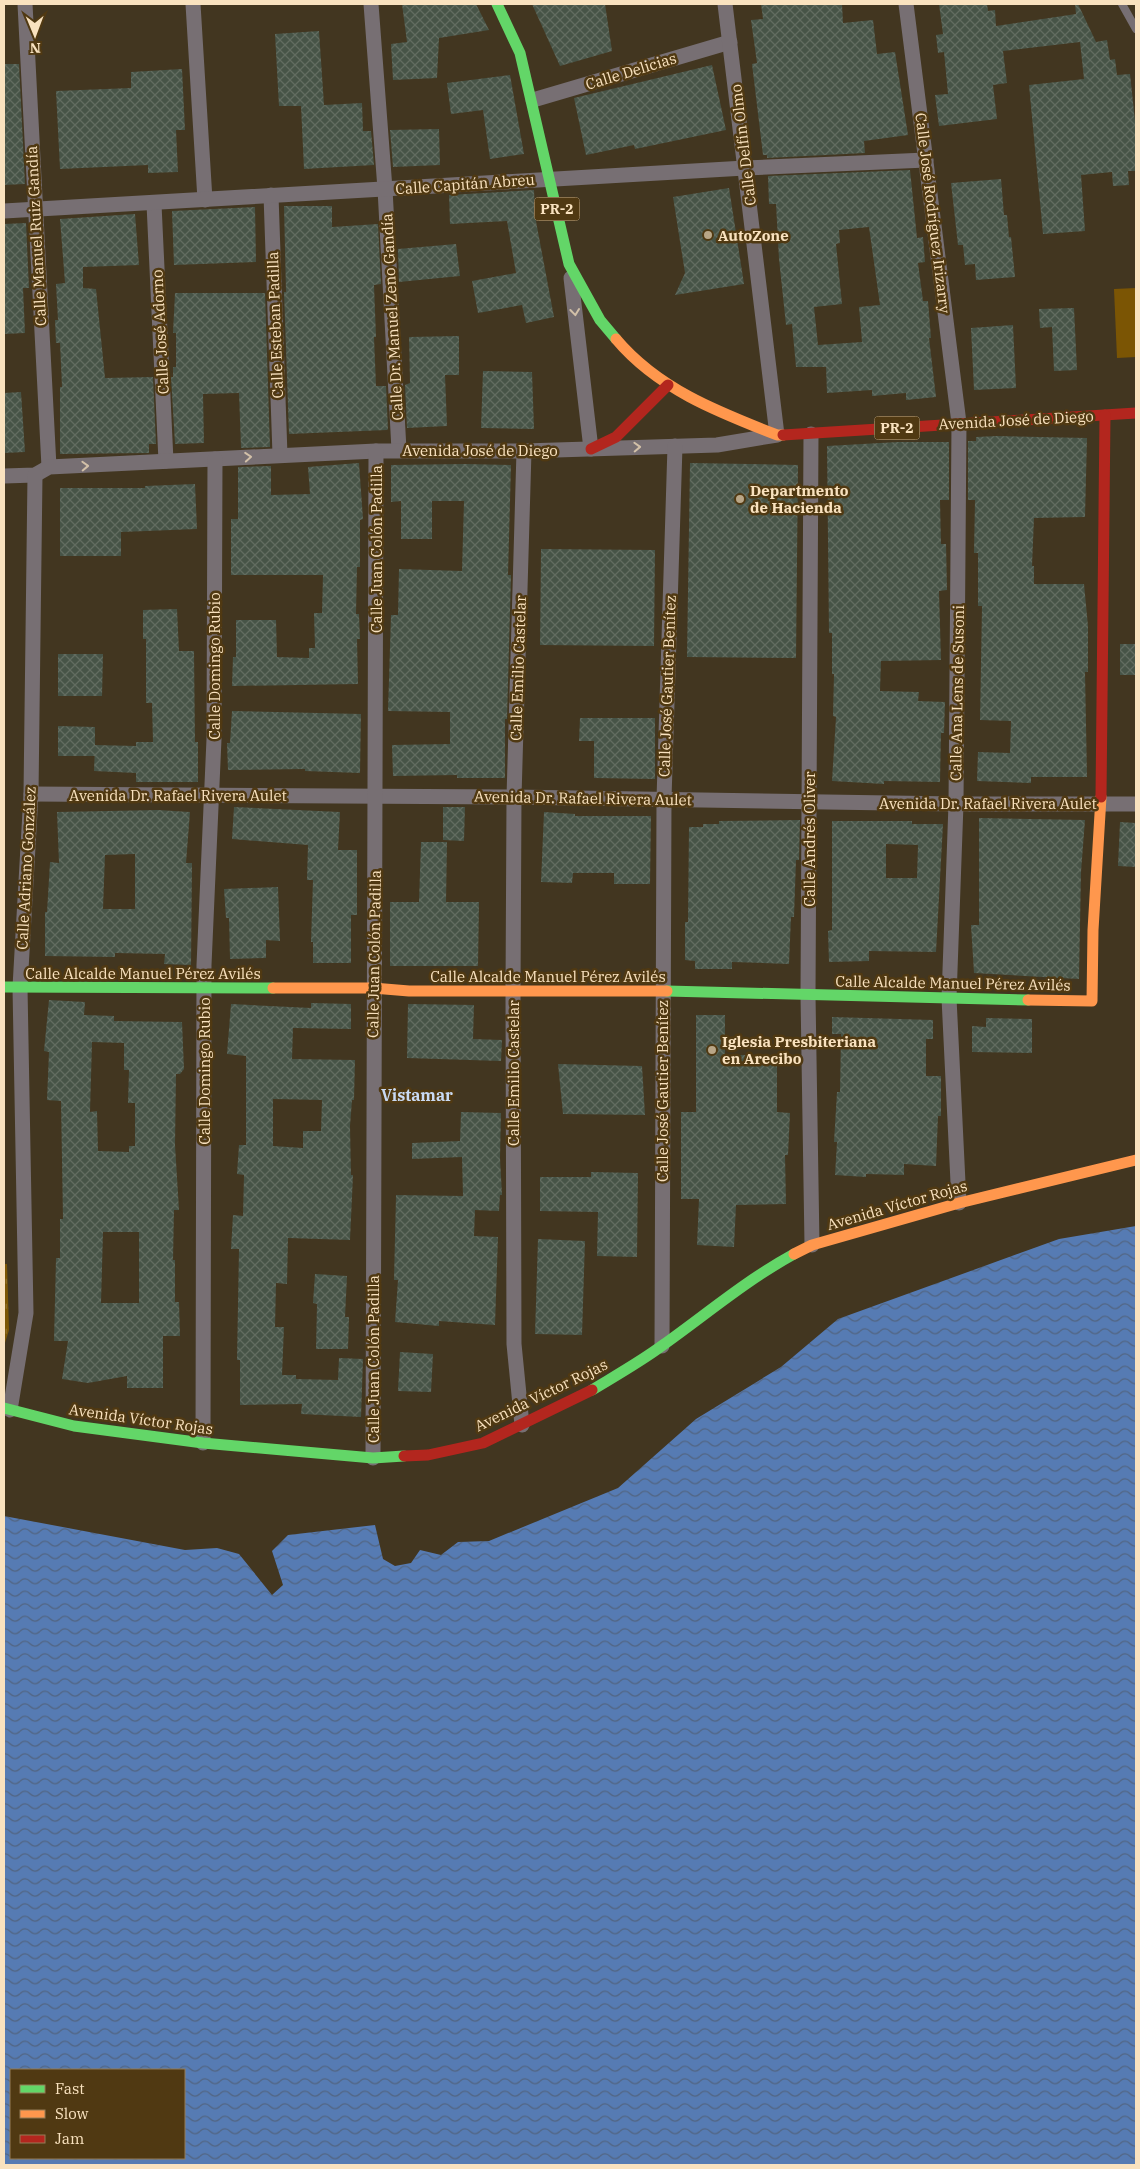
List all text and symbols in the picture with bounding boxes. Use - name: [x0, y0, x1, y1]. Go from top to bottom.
- north arrow: [10, 10, 60, 60]
- text: N: [30, 39, 41, 57]
- street label: Calle Delicias: [583, 48, 679, 94]
- street label: Calle Delfín Olmo: [726, 83, 760, 207]
- street label: Calle José Rodríguez Irizarry: [911, 112, 955, 314]
- street label: Calle Manuel Ruiz Gandía: [22, 145, 50, 327]
- street label: Calle Capitán Abreu: [395, 170, 535, 198]
- road number: PR-2: [534, 198, 580, 220]
- street label: Calle Dr. Manuel Zeno Gandía: [377, 213, 407, 421]
- place label: AutoZone: [718, 226, 789, 245]
- marker: AutoZone: [702, 229, 714, 241]
- street label: Calle Esteban Padilla: [263, 251, 287, 399]
- street label: Calle José Adorno: [147, 269, 173, 395]
- one-way arrow: [569, 309, 580, 317]
- street label: Avenida José de Diego: [938, 406, 1094, 434]
- road number: PR-2: [874, 416, 920, 439]
- street label: Avenida José de Diego: [402, 441, 558, 460]
- one-way arrow: [634, 442, 642, 453]
- one-way arrow: [244, 452, 252, 463]
- one-way arrow: [82, 460, 90, 471]
- street label: Calle Juan Colón Padilla: [367, 465, 386, 633]
- place label: Departmento de Hacienda: [750, 481, 849, 517]
- marker: Departmento de Hacienda: [734, 493, 746, 505]
- street label: Calle Domingo Rubio: [205, 592, 224, 740]
- street label: Calle Emilio Castelar: [506, 594, 530, 741]
- street label: Calle José Gautier Benítez: [654, 595, 680, 777]
- street label: Calle Ana Lens de Susoni: [946, 605, 968, 781]
- street label: Calle Andrés Oliver: [800, 771, 819, 907]
- street label: Calle Adriano González: [12, 786, 40, 950]
- street label: Avenida Dr. Rafael Rivera Aulet: [69, 786, 287, 805]
- street label: Avenida Dr. Rafael Rivera Aulet: [474, 787, 692, 809]
- street label: Avenida Dr. Rafael Rivera Aulet: [879, 794, 1097, 813]
- street label: Calle Juan Colón Padilla: [363, 870, 385, 1038]
- street label: Calle Alcalde Manuel Pérez Avilés: [25, 964, 261, 983]
- street label: Calle Alcalde Manuel Pérez Avilés: [430, 967, 666, 986]
- street label: Calle Alcalde Manuel Pérez Avilés: [835, 971, 1071, 995]
- street label: Calle Domingo Rubio: [195, 997, 214, 1145]
- street label: Calle Emilio Castelar: [504, 1000, 523, 1146]
- street label: Calle José Gautier Benítez: [653, 1000, 672, 1182]
- place label: Iglesia Presbiteriana en Arecibo: [722, 1032, 877, 1068]
- marker: Iglesia Presbiteriana en Arecibo: [706, 1044, 718, 1056]
- district label: Vistamar: [381, 1085, 453, 1105]
- street label: Avenida Víctor Rojas: [825, 1176, 969, 1234]
- street label: Calle Juan Colón Padilla: [364, 1275, 383, 1443]
- street label: Avenida Víctor Rojas: [472, 1355, 610, 1435]
- street label: Avenida Víctor Rojas: [68, 1399, 214, 1439]
- legend: [10, 2069, 185, 2159]
- text: Fast: [55, 2079, 85, 2098]
- text: Slow: [55, 2104, 89, 2123]
- text: Jam: [55, 2129, 84, 2148]

